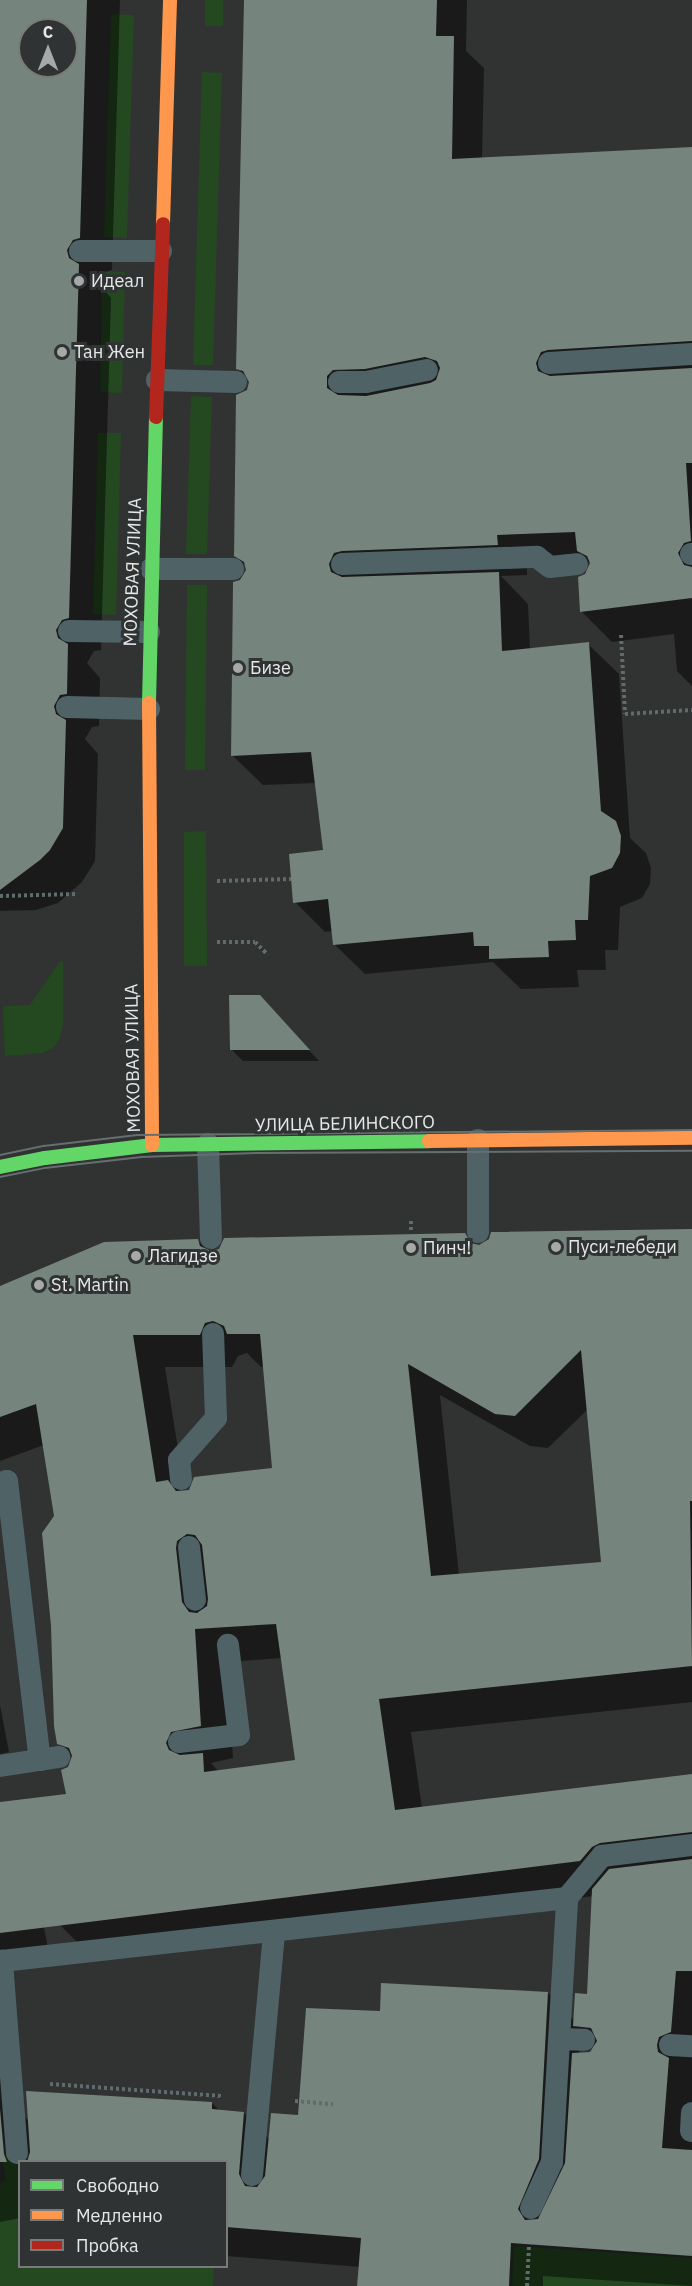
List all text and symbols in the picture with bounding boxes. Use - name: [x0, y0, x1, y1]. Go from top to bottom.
- north arrow: [18, 18, 78, 78]
- text: С: [43, 22, 53, 42]
- place label: Идеал: [91, 270, 144, 292]
- marker: Идеал: [72, 274, 86, 288]
- place label: Тан Жен: [74, 341, 145, 363]
- marker: Тан Жен: [55, 345, 69, 359]
- street label: МОХОВАЯ УЛИЦА: [120, 497, 146, 647]
- place label: Бизе: [250, 657, 291, 679]
- marker: Бизе: [231, 661, 245, 675]
- street label: МОХОВАЯ УЛИЦА: [121, 983, 145, 1133]
- street label: УЛИЦА БЕЛИНСКОГО: [255, 1112, 435, 1136]
- place label: Пуси-лебеди: [568, 1236, 677, 1258]
- place label: Пинч!: [423, 1237, 471, 1259]
- marker: Пуси-лебеди: [549, 1240, 563, 1254]
- marker: Пинч!: [404, 1241, 418, 1255]
- place label: Лагидзе: [148, 1245, 218, 1267]
- marker: Лагидзе: [129, 1249, 143, 1263]
- place label: St. Martin: [51, 1274, 129, 1296]
- marker: St. Martin: [32, 1278, 46, 1292]
- legend: [18, 2160, 228, 2268]
- text: Свободно: [76, 2174, 159, 2197]
- text: Медленно: [76, 2204, 163, 2227]
- text: Пробка: [76, 2234, 139, 2257]

